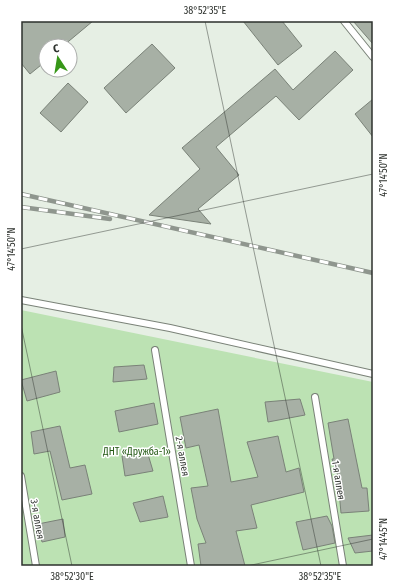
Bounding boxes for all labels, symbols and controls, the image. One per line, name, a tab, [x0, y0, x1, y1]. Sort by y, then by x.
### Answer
text: 38°52'35"E	[184, 5, 227, 17]
north arrow	[38, 38, 78, 78]
text: С	[52, 42, 60, 56]
text: 47°14'50"N	[378, 153, 390, 197]
text: 47°14'50"N	[6, 227, 18, 271]
street label: 2-я аллея	[173, 435, 191, 477]
park label: ДНТ «Дружба-1»	[102, 446, 171, 458]
street label: 1-я аллея	[329, 460, 347, 501]
street label: 3-я аллея	[28, 498, 46, 540]
text: 47°14'45"N	[378, 518, 390, 560]
text: 38°52'30"E	[50, 571, 94, 583]
text: 38°52'35"E	[299, 571, 342, 583]

